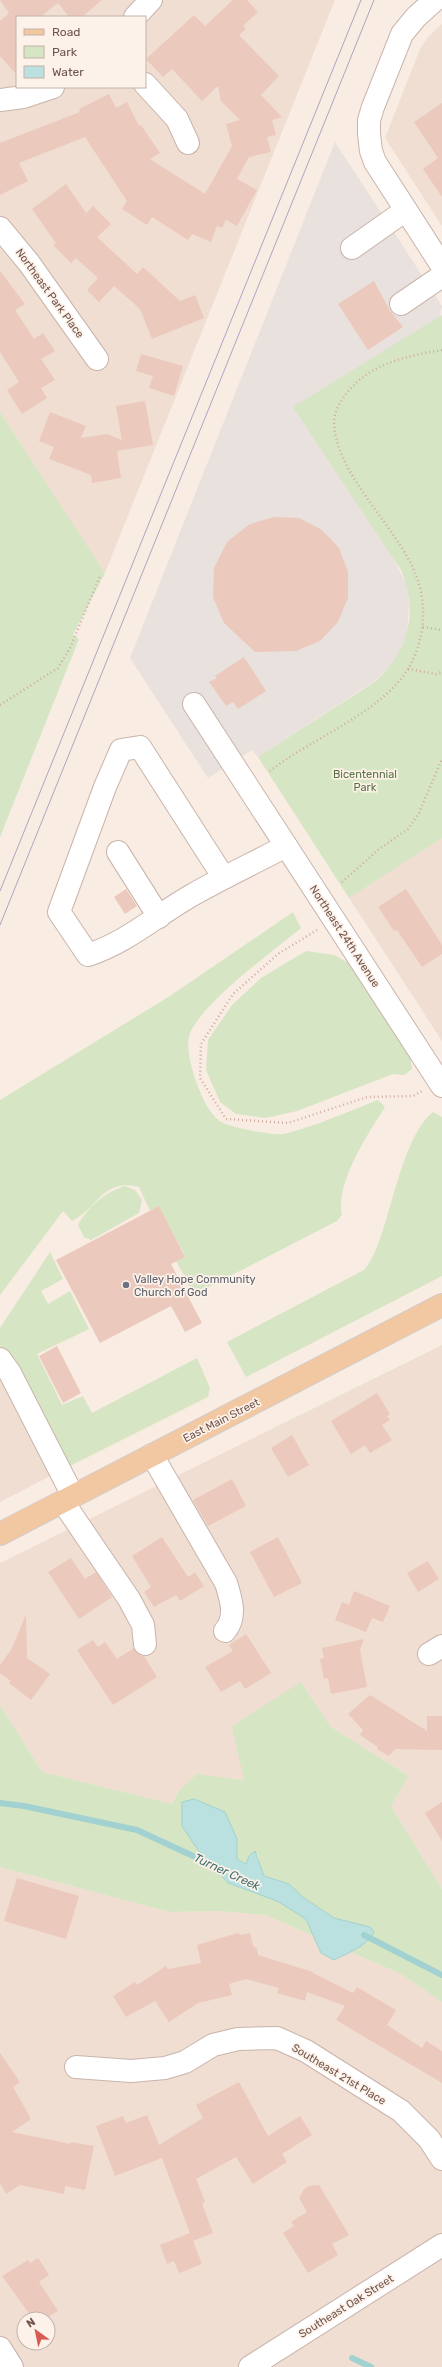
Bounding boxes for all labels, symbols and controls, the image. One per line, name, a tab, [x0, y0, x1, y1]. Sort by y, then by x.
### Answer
legend	[16, 16, 146, 88]
text: Road	[52, 25, 80, 39]
text: Park	[52, 45, 78, 59]
text: Water	[52, 65, 84, 79]
street label: Northeast Park Place	[13, 246, 86, 341]
park label: Bicentennial Park	[333, 768, 397, 794]
street label: Northeast 24th Avenue	[307, 883, 382, 990]
place label: Valley Hope Community Church of God	[134, 1273, 256, 1299]
marker: Valley Hope Community Church of God	[121, 1280, 131, 1290]
street label: East Main Street	[181, 1395, 262, 1445]
water label: Turner Creek	[192, 1851, 263, 1894]
street label: Southeast 21st Place	[289, 2041, 388, 2108]
street label: Southeast Oak Street	[297, 2272, 397, 2341]
north arrow	[16, 2311, 56, 2351]
text: N	[24, 2315, 38, 2331]

